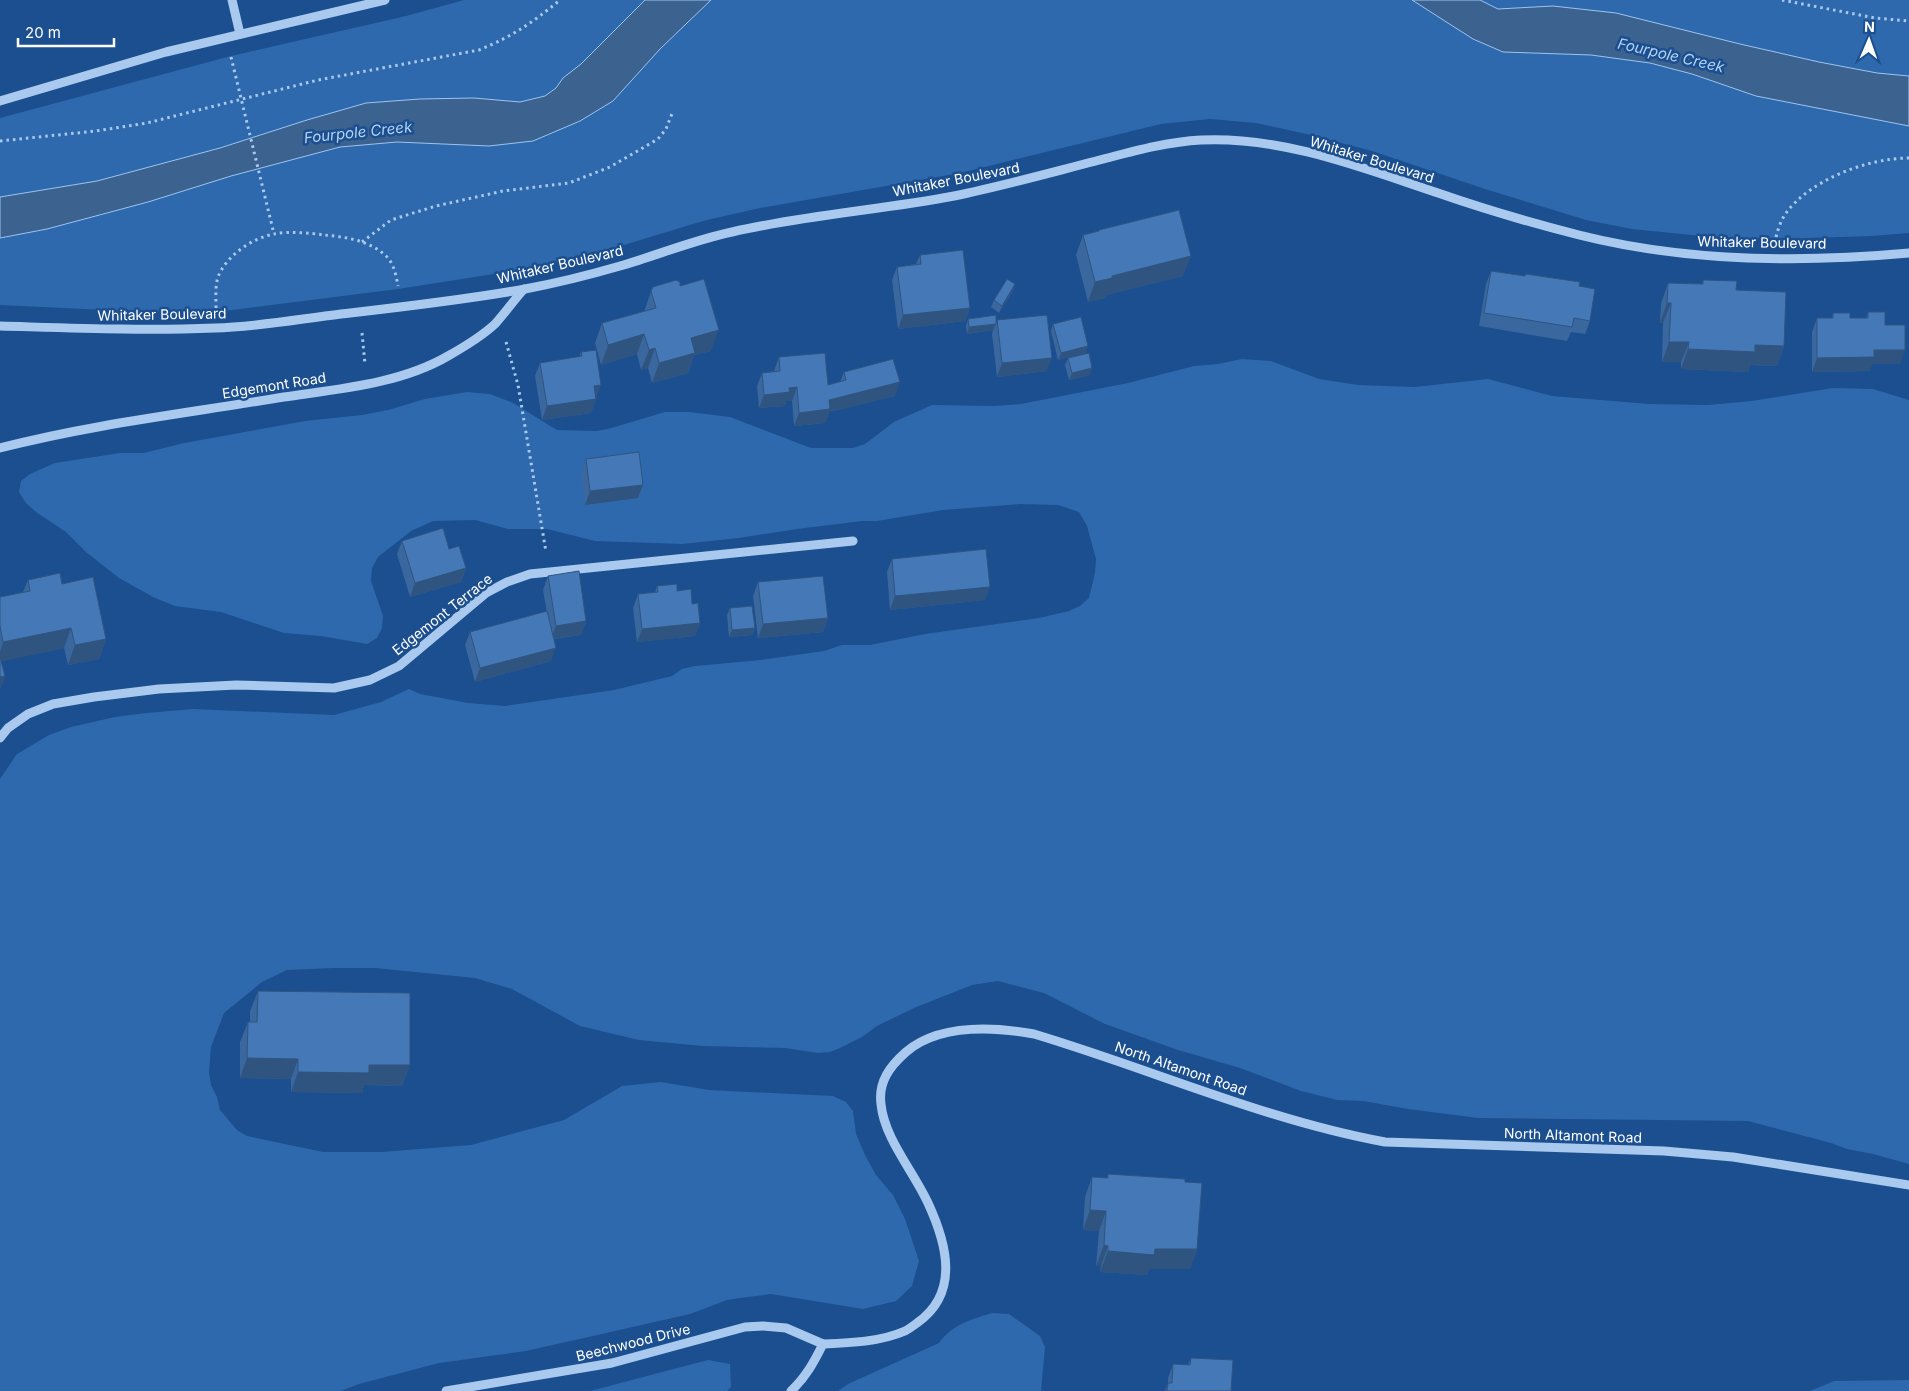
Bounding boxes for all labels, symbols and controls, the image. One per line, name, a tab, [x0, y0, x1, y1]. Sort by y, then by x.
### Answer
scale bar	[18, 15, 114, 47]
north arrow	[1844, 15, 1894, 65]
text: N	[1864, 18, 1875, 35]
text: 20 m	[25, 23, 61, 42]
water label: Fourpole Creek	[1616, 34, 1727, 77]
water label: Fourpole Creek	[303, 117, 414, 147]
street label: Whitaker Boulevard	[1308, 132, 1436, 186]
street label: Whitaker Boulevard	[891, 158, 1021, 200]
street label: Whitaker Boulevard	[1697, 232, 1827, 252]
street label: Whitaker Boulevard	[495, 241, 625, 287]
street label: Whitaker Boulevard	[97, 304, 227, 324]
street label: Edgemont Road	[221, 368, 327, 402]
street label: Edgemont Terrace	[389, 570, 495, 658]
street label: North Altamont Road	[1113, 1037, 1249, 1099]
street label: North Altamont Road	[1504, 1124, 1642, 1146]
street label: Beechwood Drive	[574, 1320, 692, 1364]

